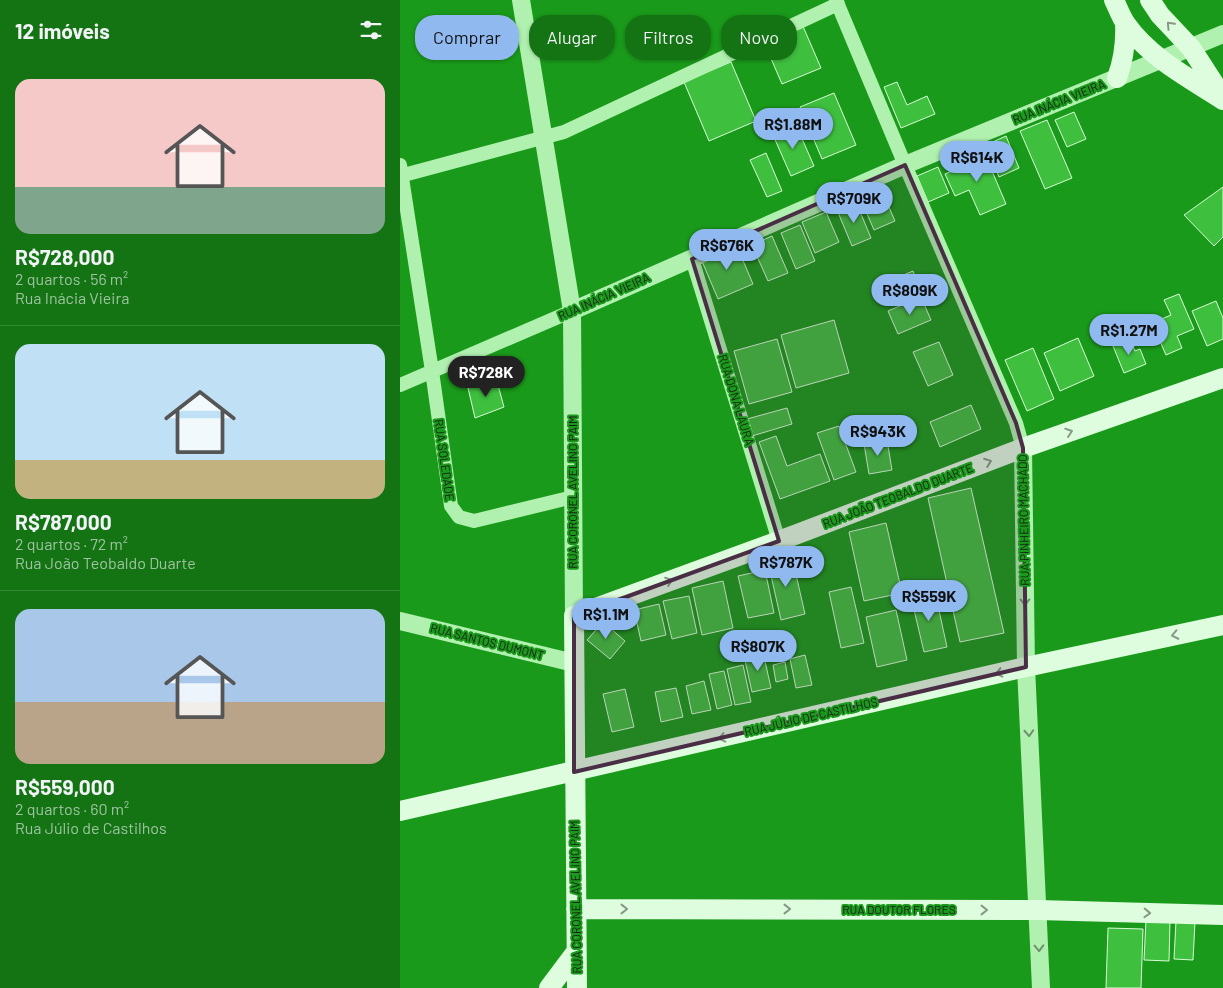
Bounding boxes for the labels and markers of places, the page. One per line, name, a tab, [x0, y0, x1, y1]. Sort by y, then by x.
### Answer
pin: R$1.88M	[747, 108, 839, 150]
pin: R$614K	[936, 140, 1018, 183]
pin: R$709K	[813, 182, 895, 224]
pin: R$676K	[686, 228, 768, 271]
pin: R$809K	[869, 274, 951, 316]
pin: R$1.27M	[1083, 314, 1175, 356]
pin: R$728K	[445, 356, 527, 398]
pin: R$943K	[837, 414, 919, 457]
pin: R$787K	[745, 546, 827, 588]
pin: R$559K	[888, 580, 970, 622]
pin: R$1.1M	[565, 598, 647, 640]
pin: R$807K	[717, 630, 799, 672]

